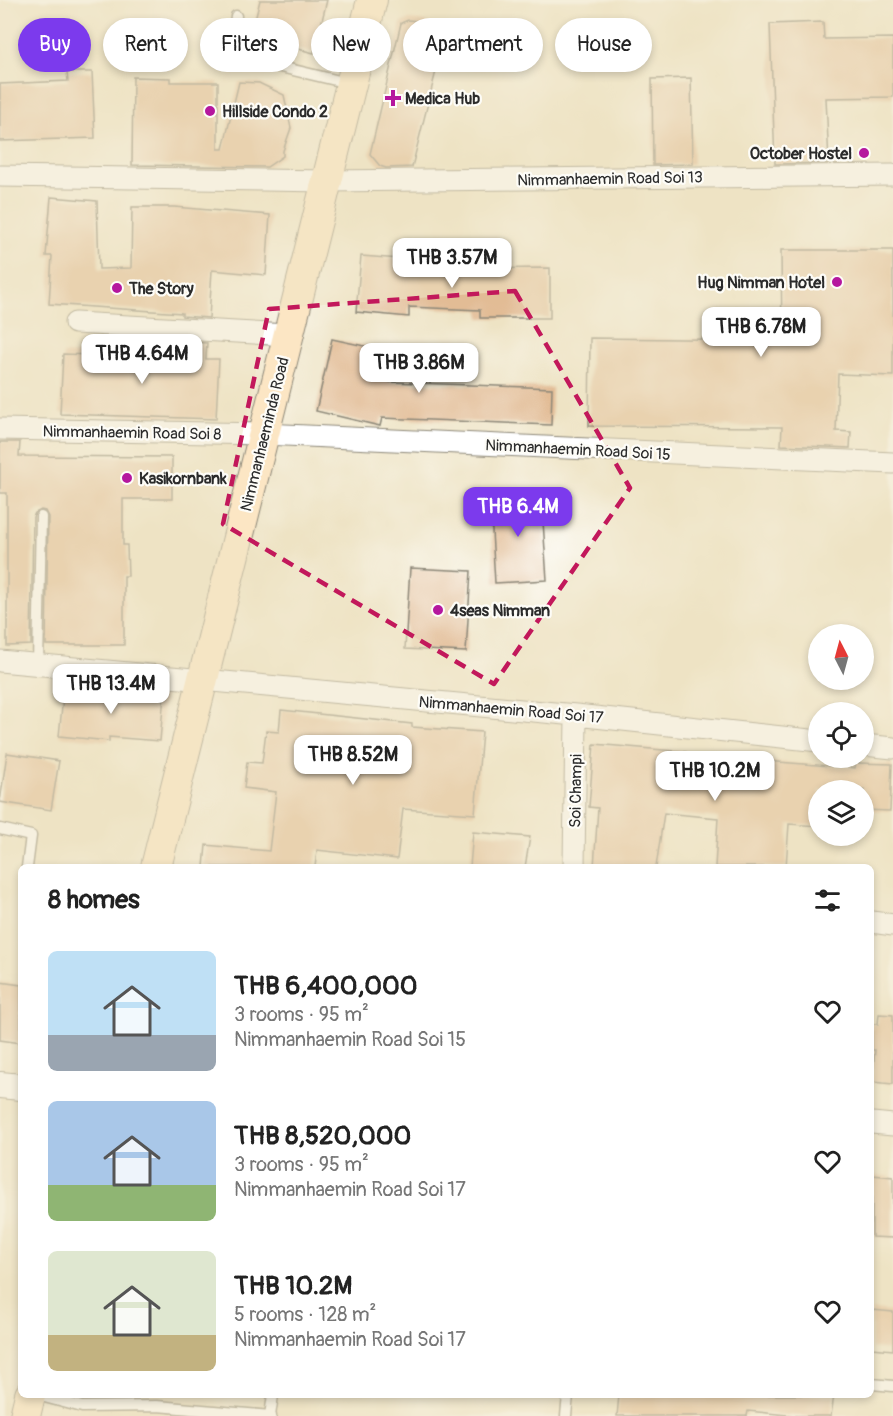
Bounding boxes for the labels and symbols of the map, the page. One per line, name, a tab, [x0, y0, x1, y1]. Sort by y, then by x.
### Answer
place label: Medica Hub	[405, 89, 480, 109]
marker: Medica Hub	[386, 91, 400, 105]
place label: Hillside Condo 2	[222, 102, 328, 122]
marker: Hillside Condo 2	[203, 104, 217, 118]
place label: October Hostel	[750, 144, 852, 164]
marker: October Hostel	[857, 146, 871, 160]
street label: Nimmanhaemin Road Soi 13	[517, 167, 703, 191]
pin: THB 3.57M	[383, 238, 521, 289]
place label: Hug Nimman Hotel	[697, 273, 825, 293]
marker: Hug Nimman Hotel	[830, 275, 844, 289]
place label: The Story	[128, 279, 194, 299]
marker: The Story	[110, 281, 124, 295]
pin: THB 6.78M	[692, 307, 830, 358]
pin: THB 4.64M	[73, 334, 211, 385]
pin: THB 3.86M	[350, 343, 488, 394]
street label: Nimmanhaeminda Road	[236, 355, 294, 513]
street label: Nimmanhaemin Road Soi 8	[42, 421, 222, 445]
street label: Nimmanhaemin Road Soi 15	[485, 435, 671, 465]
place label: Kasikornbank	[139, 469, 227, 489]
marker: Kasikornbank	[120, 471, 134, 485]
pin: THB 6.4M	[456, 487, 580, 538]
place label: 4seas Nimman	[450, 601, 550, 621]
marker: 4seas Nimman	[431, 603, 445, 617]
north arrow	[808, 624, 874, 690]
pin: THB 13.4M	[42, 664, 180, 715]
street label: Nimmanhaemin Road Soi 17	[418, 692, 605, 728]
pin: THB 8.52M	[284, 735, 422, 786]
pin: THB 10.2M	[646, 751, 784, 802]
street label: Soi Champi	[565, 754, 587, 828]

